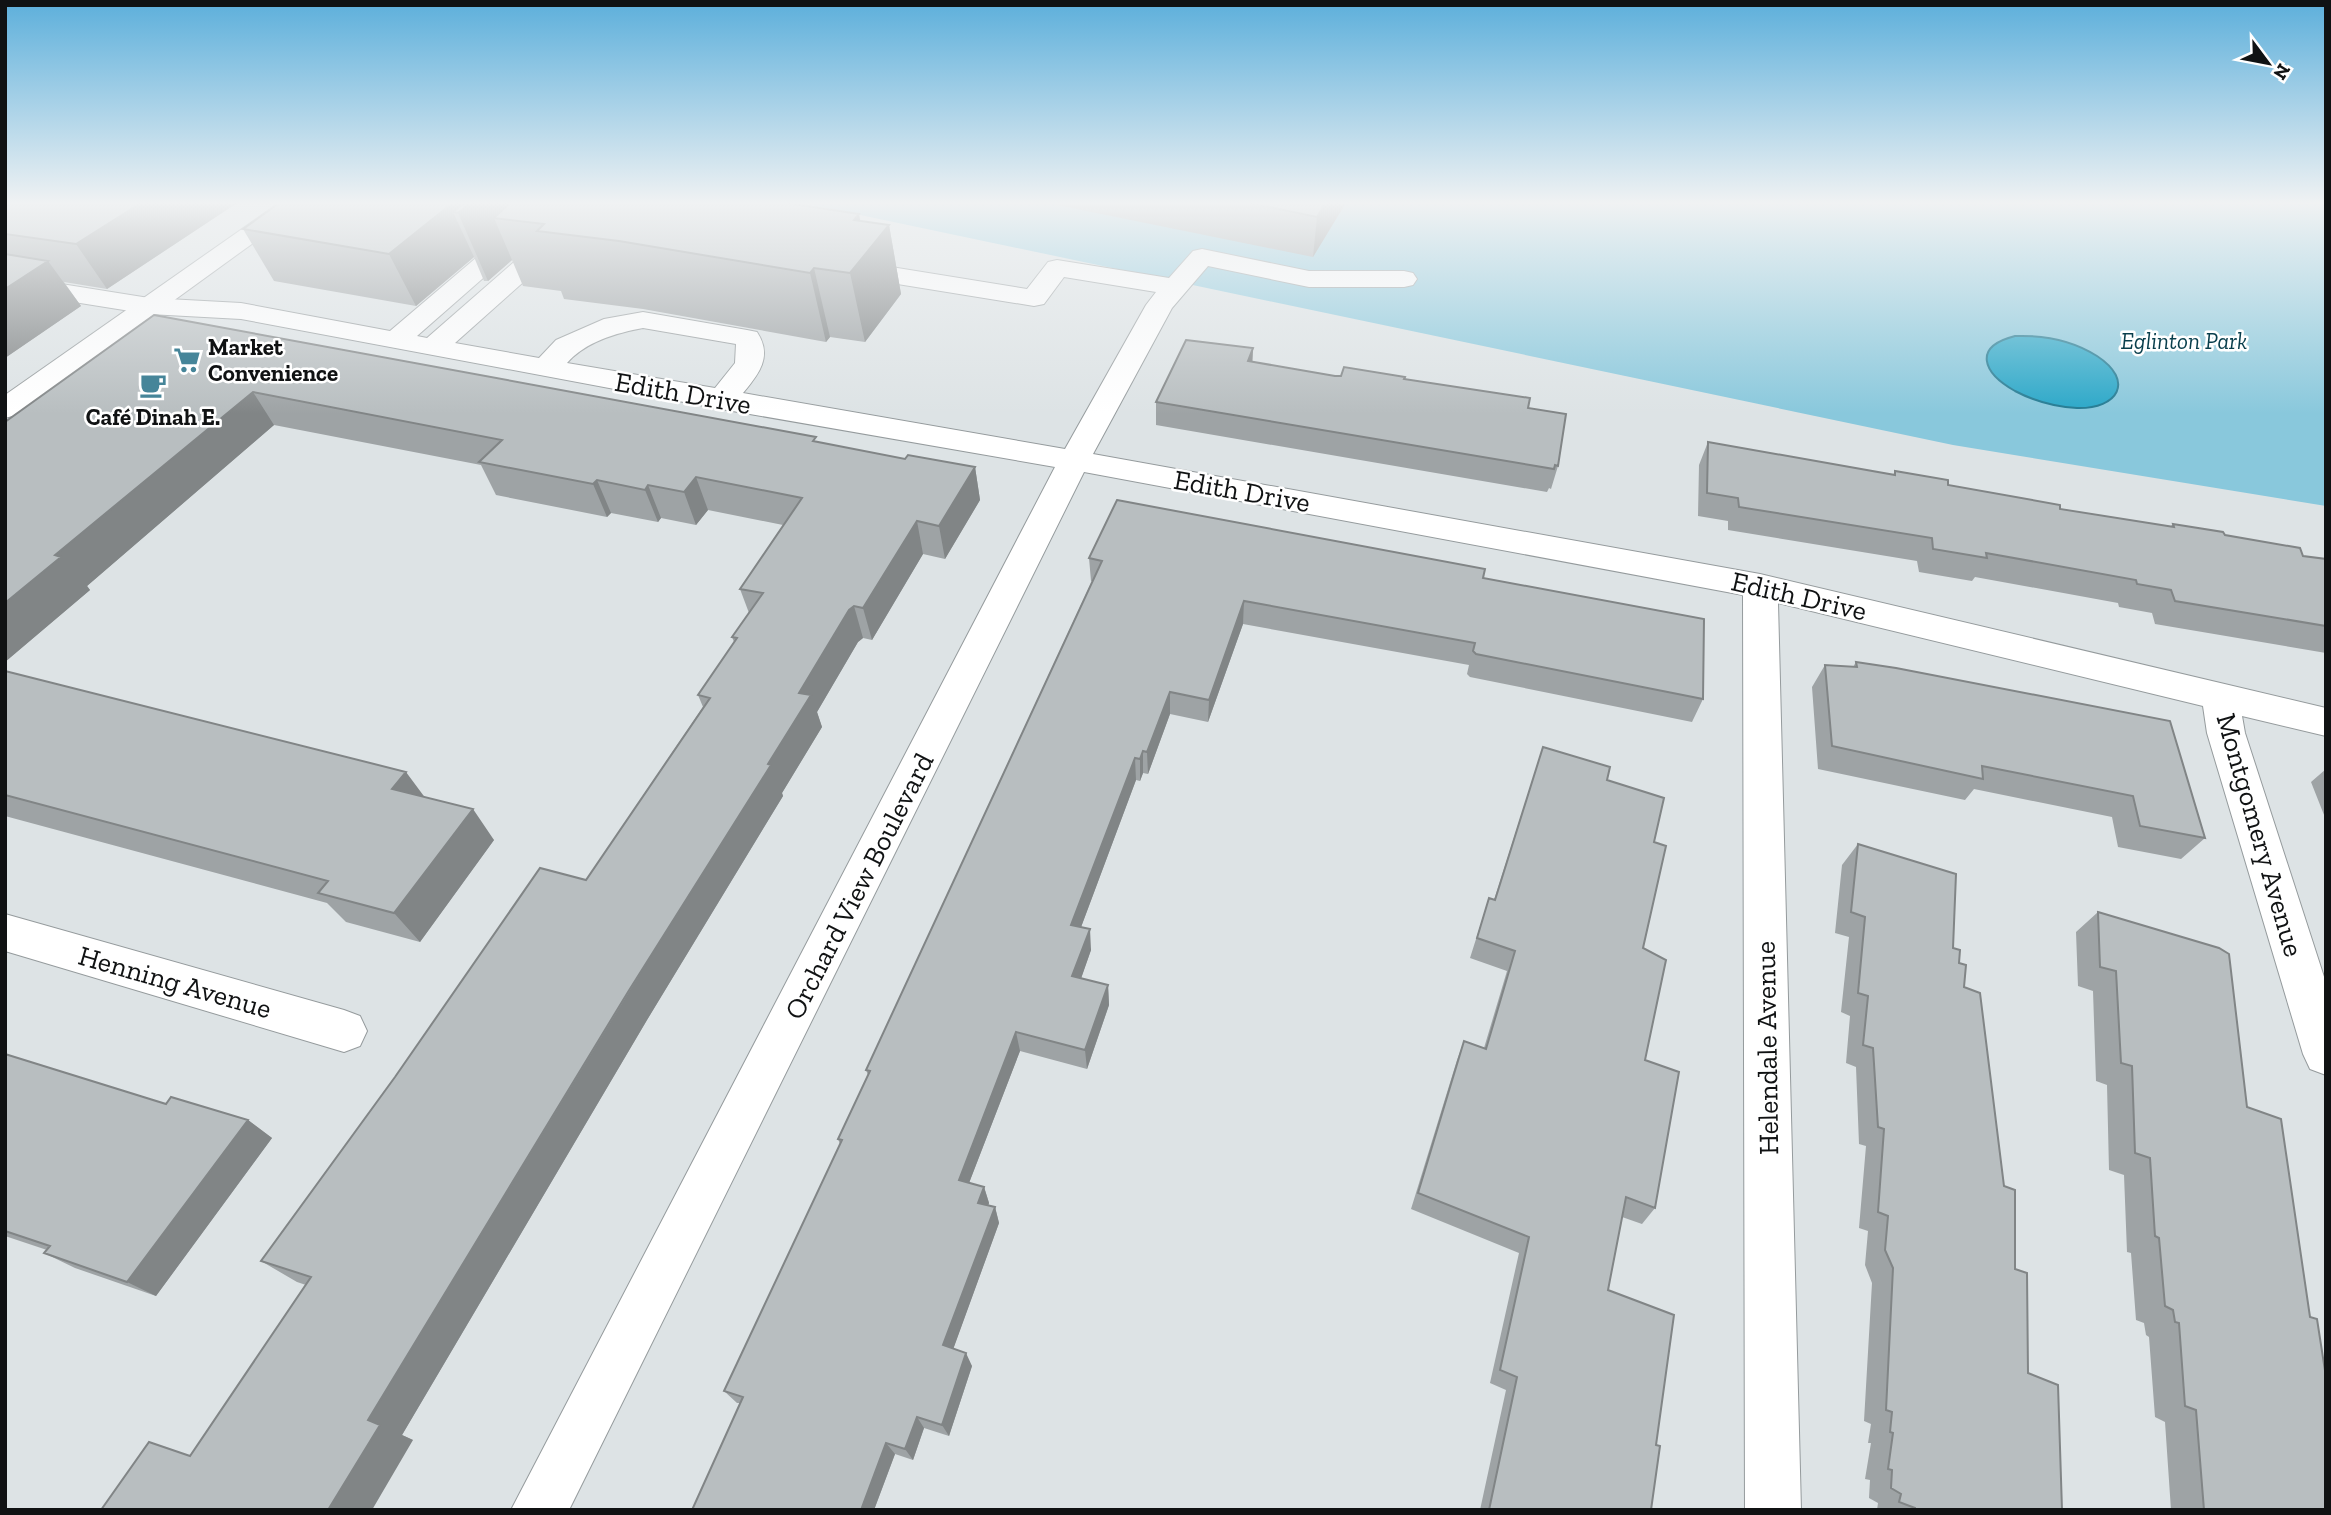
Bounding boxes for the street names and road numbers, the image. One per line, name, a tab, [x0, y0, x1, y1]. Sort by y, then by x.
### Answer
street label: Edith Drive	[612, 365, 754, 421]
street label: Edith Drive	[1171, 463, 1313, 519]
street label: Edith Drive	[1728, 564, 1870, 628]
street label: Montgomery Avenue	[2209, 710, 2311, 960]
street label: Orchard View Boulevard	[777, 747, 941, 1025]
street label: Henning Avenue	[75, 939, 275, 1025]
street label: Helendale Avenue	[1749, 941, 1785, 1155]

